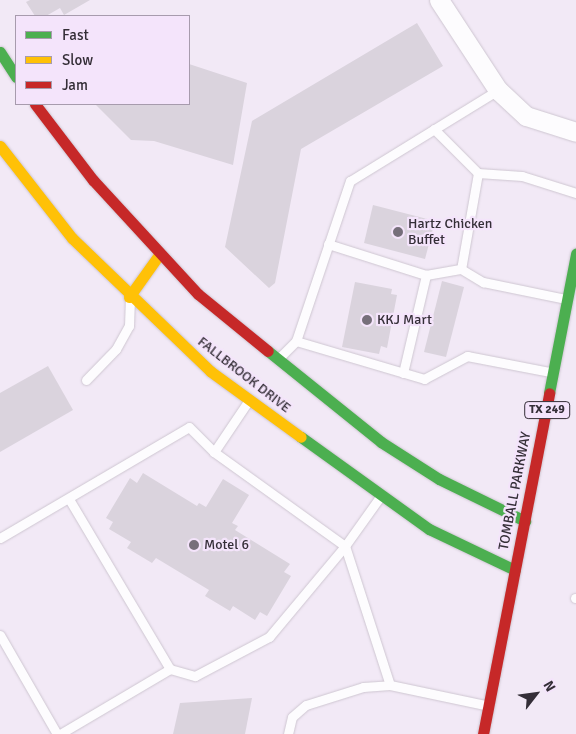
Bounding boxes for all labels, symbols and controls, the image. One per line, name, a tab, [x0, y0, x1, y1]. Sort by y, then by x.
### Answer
legend	[15, 15, 190, 105]
text: Fast	[62, 26, 89, 44]
text: Slow	[62, 51, 93, 69]
text: Jam	[62, 76, 88, 94]
place label: Hartz Chicken Buffet	[408, 216, 492, 248]
marker: Hartz Chicken Buffet	[392, 226, 404, 238]
place label: KKJ Mart	[377, 312, 432, 328]
marker: KKJ Mart	[361, 314, 373, 326]
street label: FALLBROOK DRIVE	[194, 333, 294, 417]
road number: TX 249	[523, 400, 571, 420]
street label: TOMBALL PARKWAY	[495, 430, 535, 552]
place label: Motel 6	[204, 537, 249, 553]
marker: Motel 6	[188, 539, 200, 551]
north arrow	[511, 669, 561, 719]
text: N	[540, 678, 559, 695]

